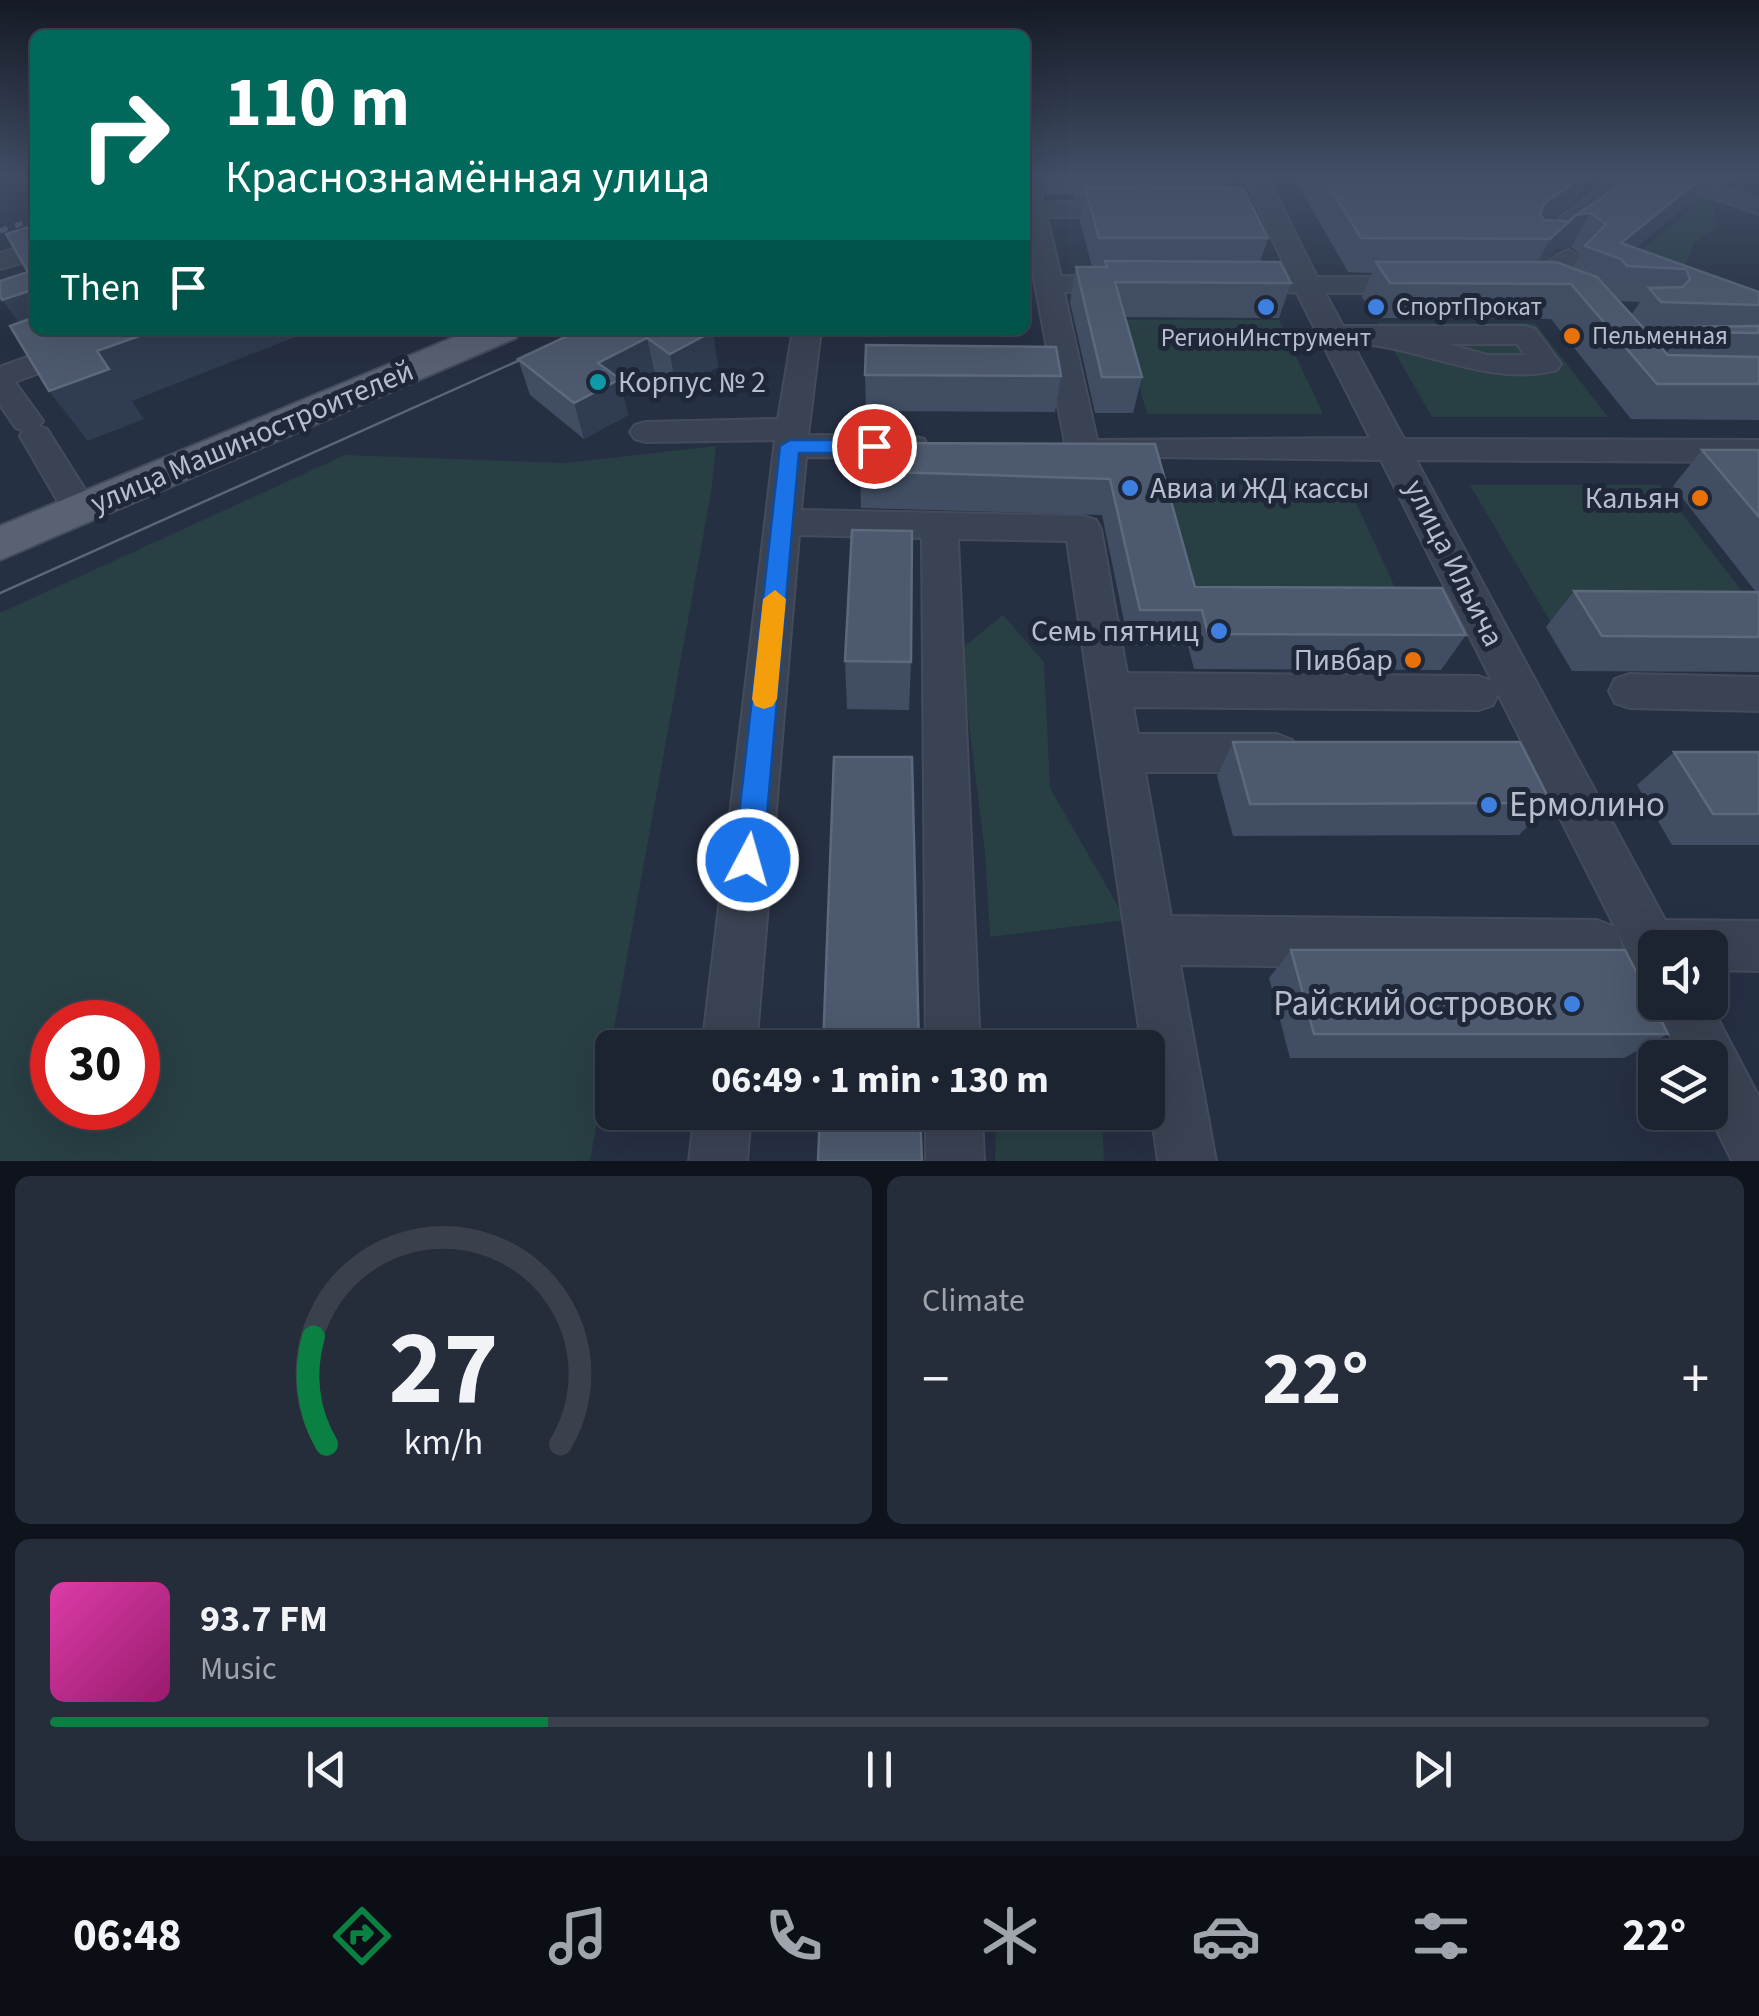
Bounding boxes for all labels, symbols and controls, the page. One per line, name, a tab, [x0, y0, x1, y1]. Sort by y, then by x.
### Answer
text: 110 m	[225, 53, 410, 153]
icon: right	[60, 70, 190, 200]
text: Краснознамённая улица	[225, 146, 710, 210]
icon: arrive	[161, 260, 216, 315]
text: Then	[60, 261, 141, 315]
place label: СпортПрокат	[1396, 289, 1542, 325]
marker: РегионИнструмент	[1255, 296, 1277, 318]
marker: СпортПрокат	[1365, 296, 1387, 318]
place label: Пельменная	[1592, 318, 1728, 354]
place label: РегионИнструмент	[1161, 320, 1371, 356]
marker: Пельменная	[1561, 325, 1583, 347]
street label: улица Машиностроителей	[84, 349, 420, 525]
place label: Корпус № 2	[618, 361, 766, 404]
marker: Корпус № 2	[587, 371, 609, 393]
pin	[832, 404, 917, 489]
icon: arrive	[847, 419, 902, 474]
place label: Авиа и ЖД кассы	[1150, 467, 1370, 510]
street label: улица Ильича	[1393, 472, 1515, 654]
marker: Авиа и ЖД кассы	[1119, 477, 1141, 499]
place label: Кальян	[1585, 477, 1680, 520]
marker: Кальян	[1689, 487, 1711, 509]
place label: Семь пятниц	[1031, 610, 1199, 653]
marker: Семь пятниц	[1208, 620, 1230, 642]
place label: Пивбар	[1294, 639, 1393, 682]
marker: Пивбар	[1402, 649, 1424, 671]
place label: Ермолино	[1509, 780, 1665, 830]
marker: Ермолино	[1478, 794, 1500, 816]
position arrow	[696, 808, 800, 912]
map controls	[1638, 930, 1728, 1130]
button: sound	[1638, 930, 1728, 1020]
place label: Райский островок	[1273, 979, 1553, 1029]
marker: Райский островок	[1561, 993, 1583, 1015]
speed limit sign: 30	[30, 1000, 160, 1130]
button: layers	[1638, 1040, 1728, 1130]
text: 06:49 · 1 min · 130 m	[711, 1053, 1049, 1107]
text: Climate	[922, 1278, 1025, 1324]
text: 27	[389, 1296, 498, 1444]
text: 22°	[1262, 1326, 1369, 1433]
text: −	[922, 1341, 949, 1419]
text: +	[1682, 1341, 1709, 1419]
text: km/h	[404, 1417, 483, 1468]
text: 93.7 FM	[200, 1592, 328, 1646]
text: Music	[200, 1646, 277, 1692]
icon: previous	[299, 1742, 354, 1797]
icon: pause	[852, 1742, 907, 1797]
icon: next	[1405, 1742, 1460, 1797]
icon: directions	[327, 1901, 397, 1971]
icon: music	[543, 1901, 613, 1971]
icon: phone	[759, 1901, 829, 1971]
icon: climate	[975, 1901, 1045, 1971]
icon: car	[1191, 1901, 1261, 1971]
icon: filters	[1406, 1901, 1476, 1971]
text: 06:48	[73, 1904, 181, 1968]
text: 22°	[1622, 1904, 1686, 1968]

